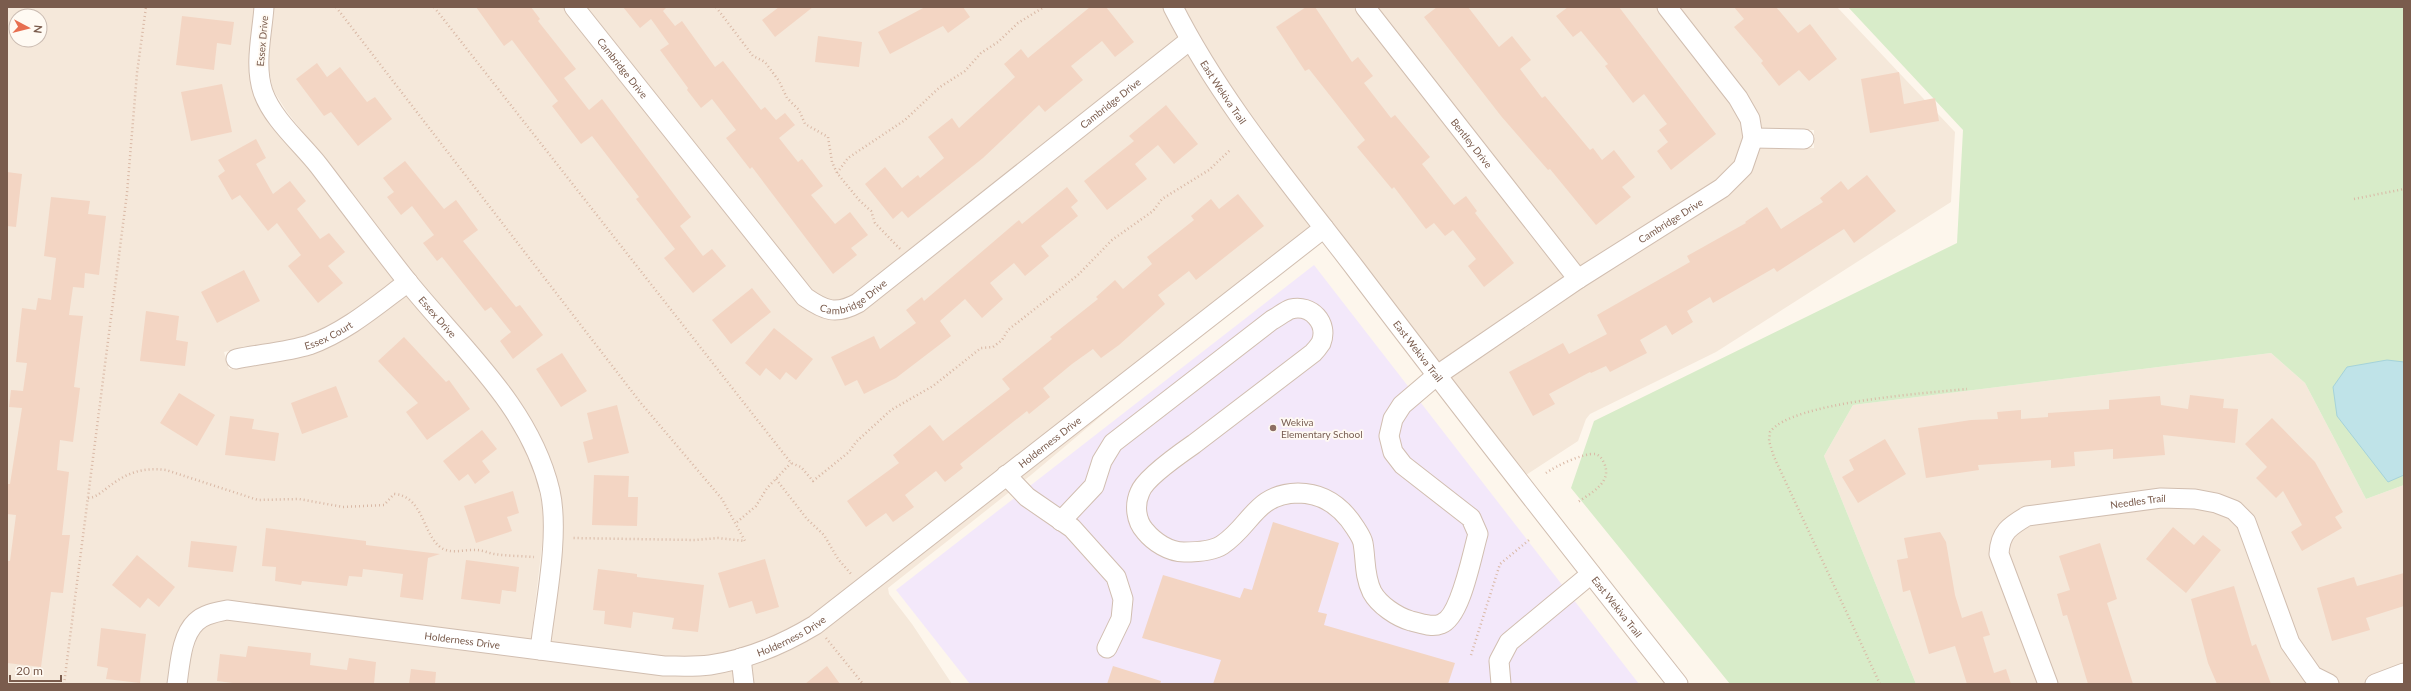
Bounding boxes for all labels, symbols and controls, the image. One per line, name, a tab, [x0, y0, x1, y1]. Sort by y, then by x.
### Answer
north arrow	[8, 8, 48, 48]
street label: Essex Drive	[254, 15, 270, 67]
text: N	[31, 24, 45, 34]
street label: Cambridge Drive	[595, 35, 650, 101]
street label: East Wekiva Trail	[1198, 58, 1249, 126]
street label: Cambridge Drive	[1077, 76, 1143, 131]
street label: Bentley Drive	[1449, 116, 1495, 170]
street label: Cambridge Drive	[1636, 196, 1705, 245]
street label: Cambridge Drive	[818, 277, 889, 316]
street label: Essex Drive	[416, 294, 459, 340]
street label: Essex Court	[303, 318, 355, 352]
street label: East Wekiva Trail	[1391, 318, 1446, 384]
street label: Holderness Drive	[1016, 414, 1083, 470]
place label: Wekiva Elementary School	[1281, 416, 1363, 440]
marker: Wekiva Elementary School	[1268, 423, 1278, 433]
street label: Needles Trail	[2109, 492, 2166, 511]
street label: East Wekiva Trail	[1589, 574, 1645, 640]
street label: Holderness Drive	[755, 613, 828, 659]
street label: Holderness Drive	[424, 629, 501, 651]
scale bar	[10, 657, 61, 683]
text: 20 m	[16, 663, 43, 678]

